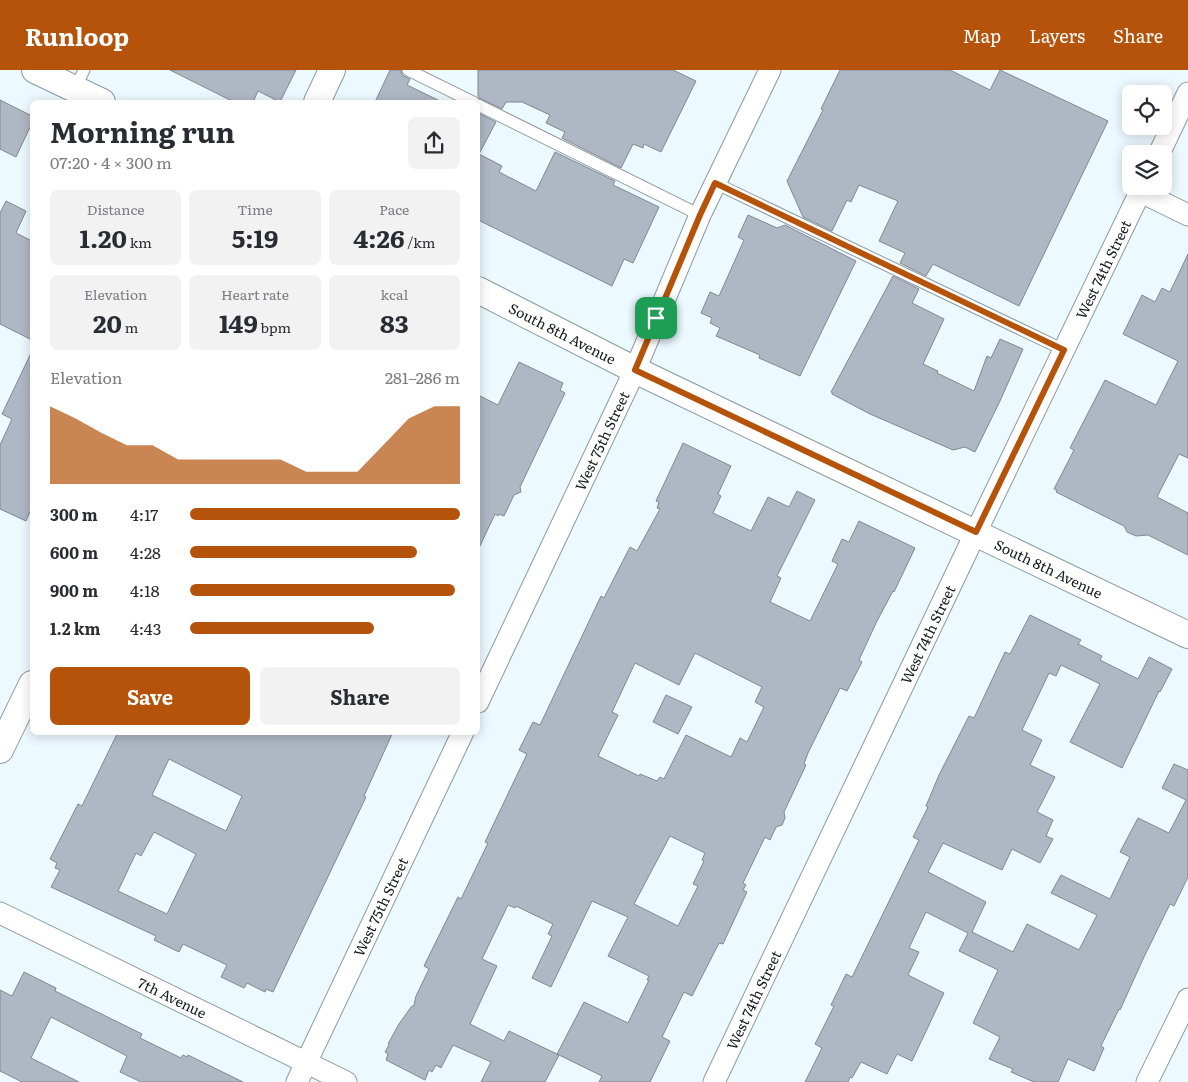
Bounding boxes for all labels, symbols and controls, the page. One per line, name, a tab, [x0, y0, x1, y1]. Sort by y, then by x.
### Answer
text: Runloop	[25, 18, 129, 53]
text: Map	[963, 22, 1001, 49]
text: Layers	[1029, 22, 1085, 49]
text: Share	[1113, 22, 1163, 49]
map controls	[1122, 85, 1172, 195]
button: locate	[1122, 85, 1172, 135]
text: Morning run	[50, 110, 235, 152]
button: share	[408, 117, 460, 169]
button: layers	[1122, 145, 1172, 195]
text: 07:20 · 4 × 300 m	[50, 150, 172, 174]
text: Distance	[87, 199, 145, 219]
text: Time	[237, 199, 273, 219]
text: Pace	[379, 199, 409, 219]
street label: West 74th Street	[1070, 216, 1135, 322]
text: 1.20	[80, 219, 127, 256]
text: 5:19	[232, 219, 278, 256]
text: 4:26	[353, 219, 405, 256]
text: km	[127, 232, 152, 252]
text: /km	[405, 232, 435, 252]
text: Elevation	[84, 284, 147, 304]
text: Heart rate	[221, 284, 289, 304]
text: kcal	[381, 284, 408, 304]
pin	[635, 297, 677, 339]
street label: South 8th Avenue	[506, 298, 620, 369]
text: 20	[93, 304, 122, 341]
text: 149	[219, 304, 258, 341]
text: 83	[380, 304, 409, 341]
icon: arrive	[642, 304, 670, 332]
text: m	[122, 317, 138, 337]
text: bpm	[258, 317, 291, 337]
text: Elevation	[50, 365, 122, 389]
text: 281–286 m	[385, 365, 460, 389]
street label: West 75th Street	[570, 388, 634, 494]
text: 300 m	[50, 502, 98, 526]
text: 4:17	[130, 502, 158, 526]
street label: South 8th Avenue	[991, 534, 1106, 603]
text: 600 m	[50, 540, 98, 564]
text: 4:28	[130, 540, 161, 564]
text: 900 m	[50, 578, 98, 602]
text: 4:18	[130, 578, 159, 602]
street label: West 74th Street	[895, 581, 960, 687]
text: 1.2 km	[50, 616, 100, 640]
text: 4:43	[130, 616, 161, 640]
button: Save	[50, 667, 250, 725]
button: Share	[260, 667, 460, 725]
street label: West 75th Street	[348, 854, 412, 960]
street label: West 74th Street	[721, 947, 785, 1053]
street label: 7th Avenue	[135, 972, 210, 1023]

